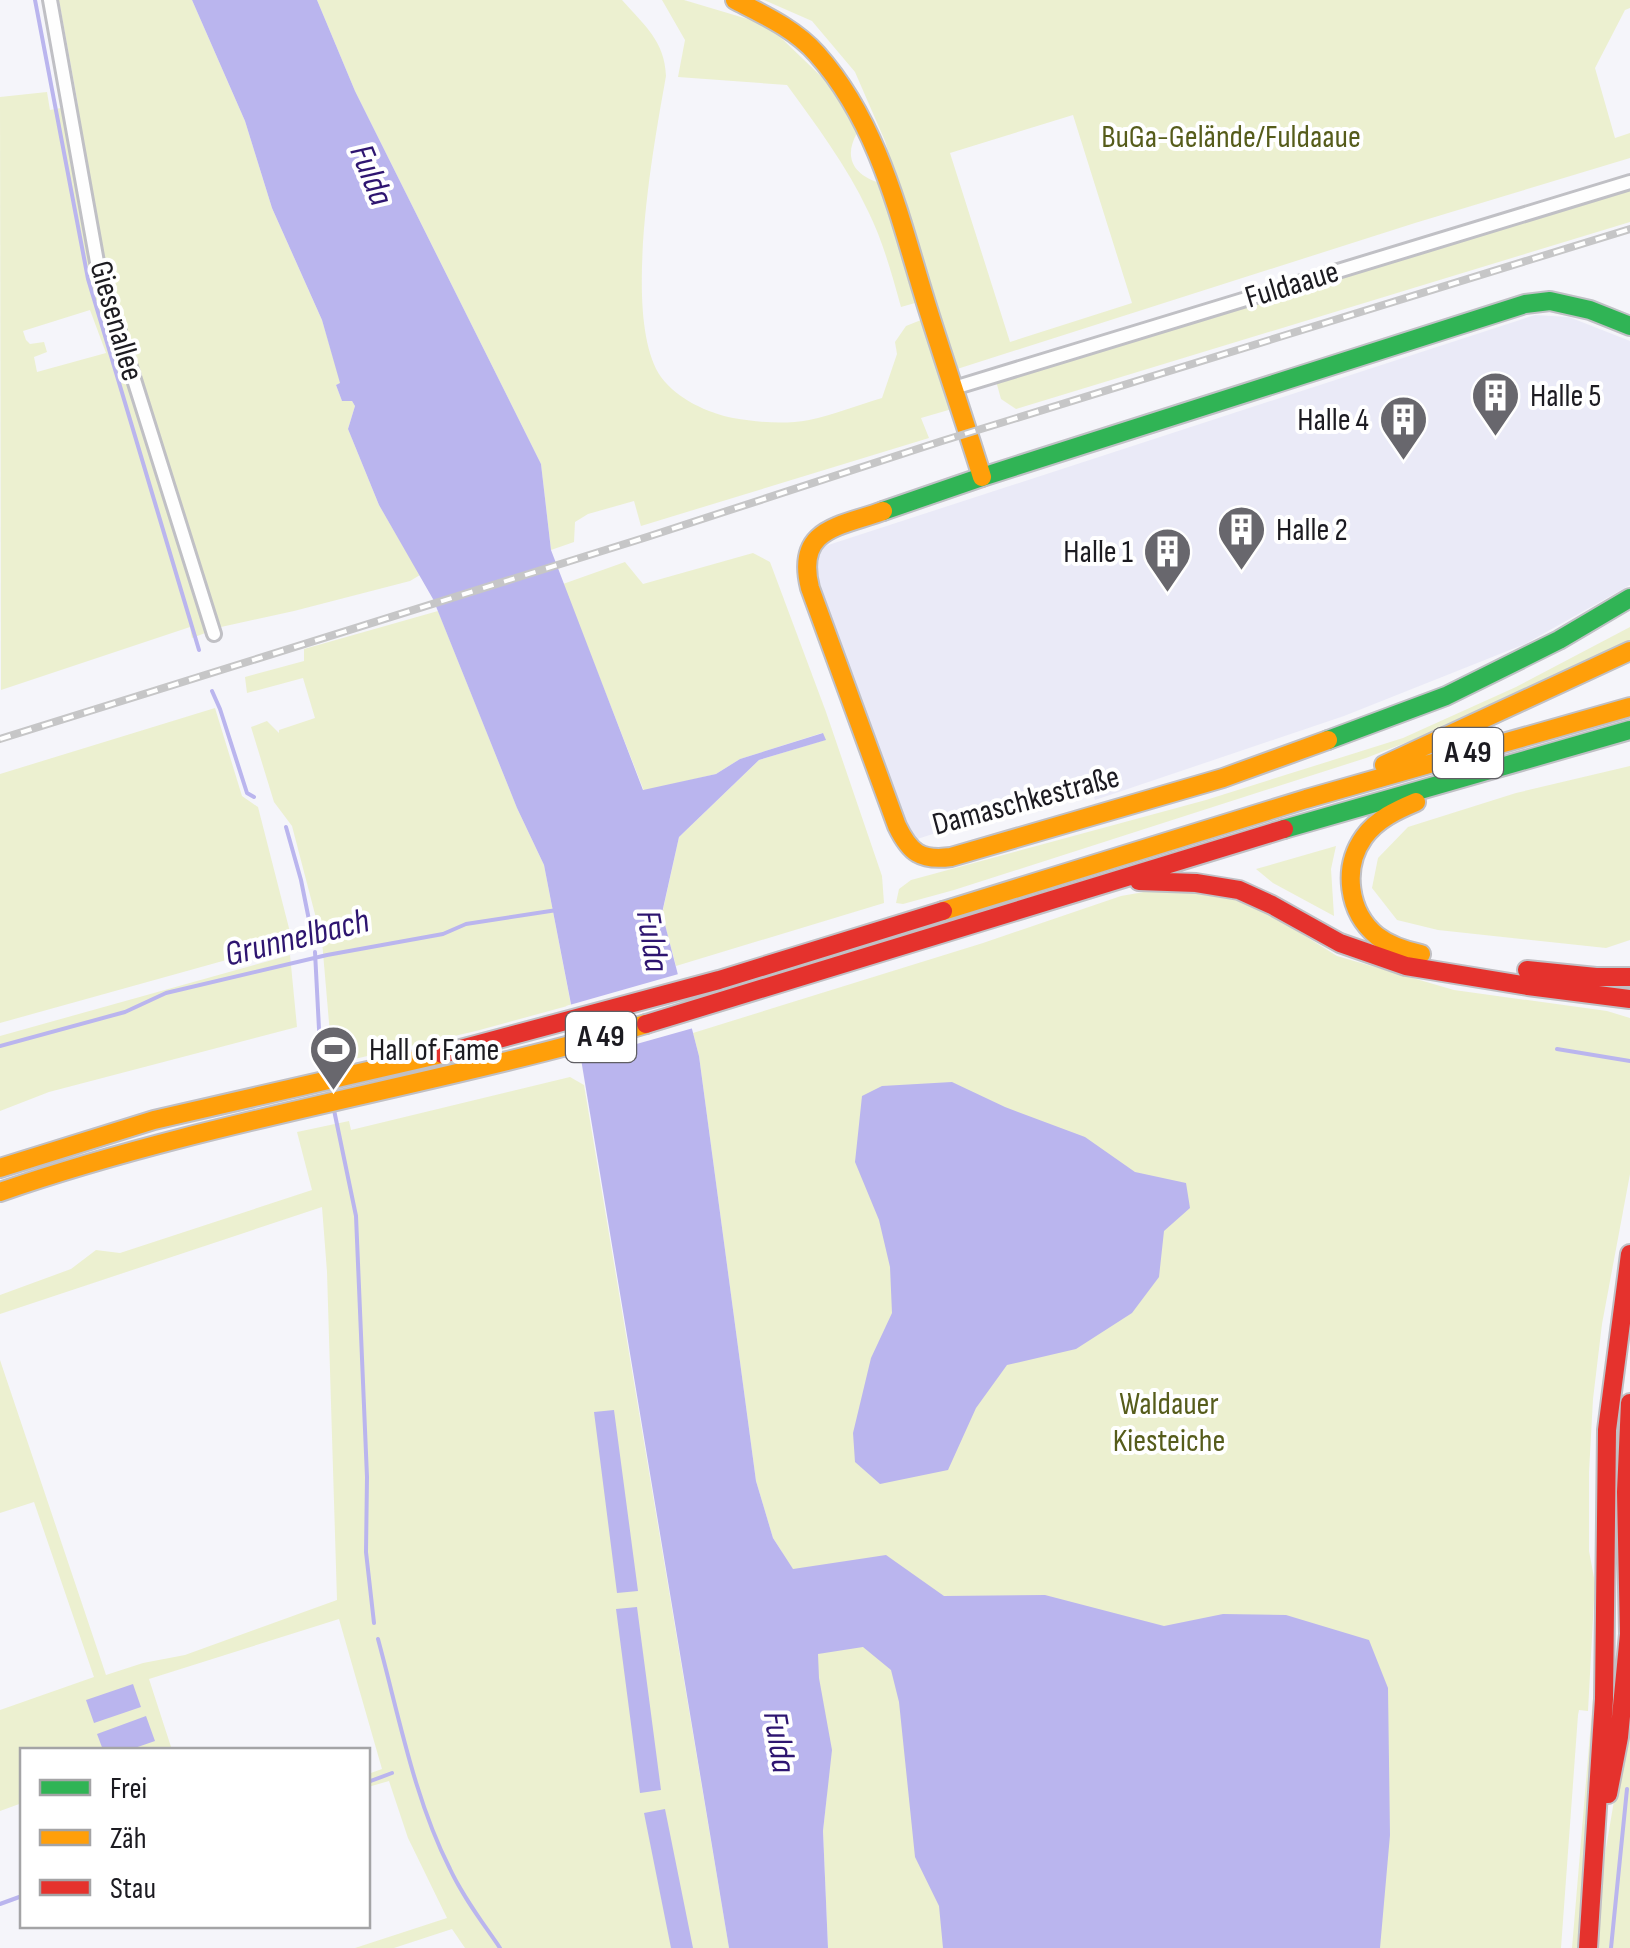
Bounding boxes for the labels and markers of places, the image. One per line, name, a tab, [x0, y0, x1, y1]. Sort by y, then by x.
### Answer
building icon: Halle 5	[1469, 370, 1521, 438]
place label: Halle 5	[1530, 377, 1601, 416]
building icon: Halle 4	[1378, 394, 1430, 462]
place label: Halle 4	[1297, 401, 1369, 440]
building icon: Halle 2	[1215, 504, 1267, 572]
place label: Halle 2	[1276, 511, 1348, 550]
building icon: Halle 1	[1142, 526, 1194, 594]
place label: Halle 1	[1063, 533, 1133, 572]
sports icon: Hall of Fame	[308, 1024, 360, 1092]
place label: Hall of Fame	[369, 1031, 499, 1070]

